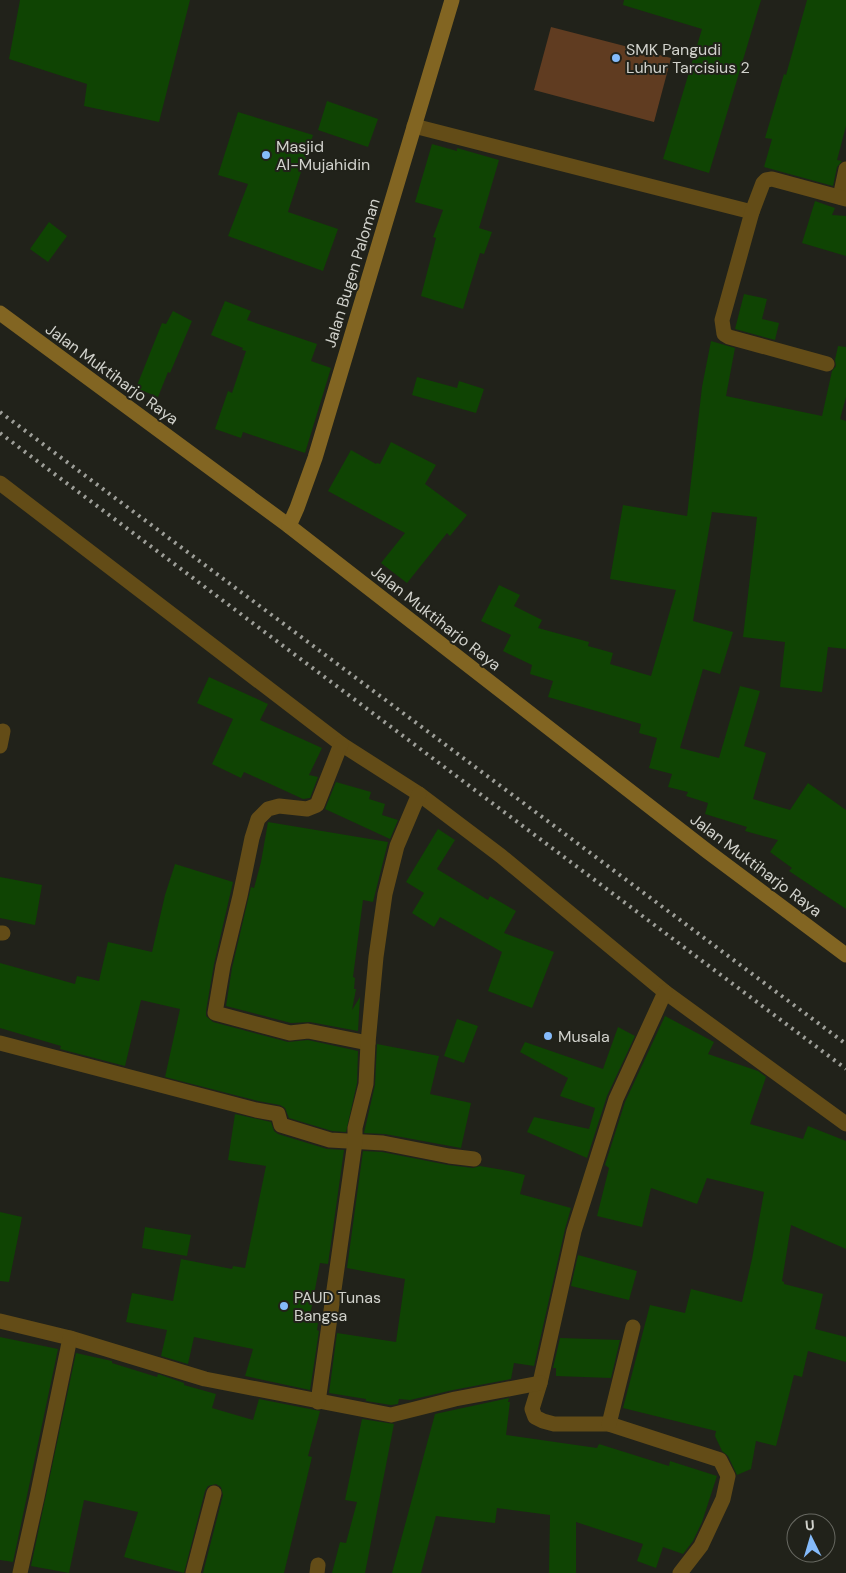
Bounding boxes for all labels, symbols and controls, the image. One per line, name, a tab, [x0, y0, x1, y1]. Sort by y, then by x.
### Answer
place label: SMK Pangudi Luhur Tarcisius 2	[626, 39, 750, 78]
marker: SMK Pangudi Luhur Tarcisius 2	[610, 52, 622, 64]
place label: Masjid Al-Mujahidin	[276, 136, 370, 175]
marker: Masjid Al-Mujahidin	[260, 149, 272, 161]
street label: Jalan Bugen Paloman	[319, 196, 385, 350]
street label: Jalan Muktiharjo Raya	[41, 319, 183, 429]
street label: Jalan Muktiharjo Raya	[367, 561, 505, 675]
street label: Jalan Muktiharjo Raya	[686, 809, 826, 921]
place label: Musala	[558, 1026, 610, 1047]
marker: Musala	[542, 1030, 554, 1042]
place label: PAUD Tunas Bangsa	[294, 1287, 381, 1326]
marker: PAUD Tunas Bangsa	[278, 1300, 290, 1312]
north arrow	[786, 1513, 836, 1563]
text: U	[804, 1516, 815, 1534]

